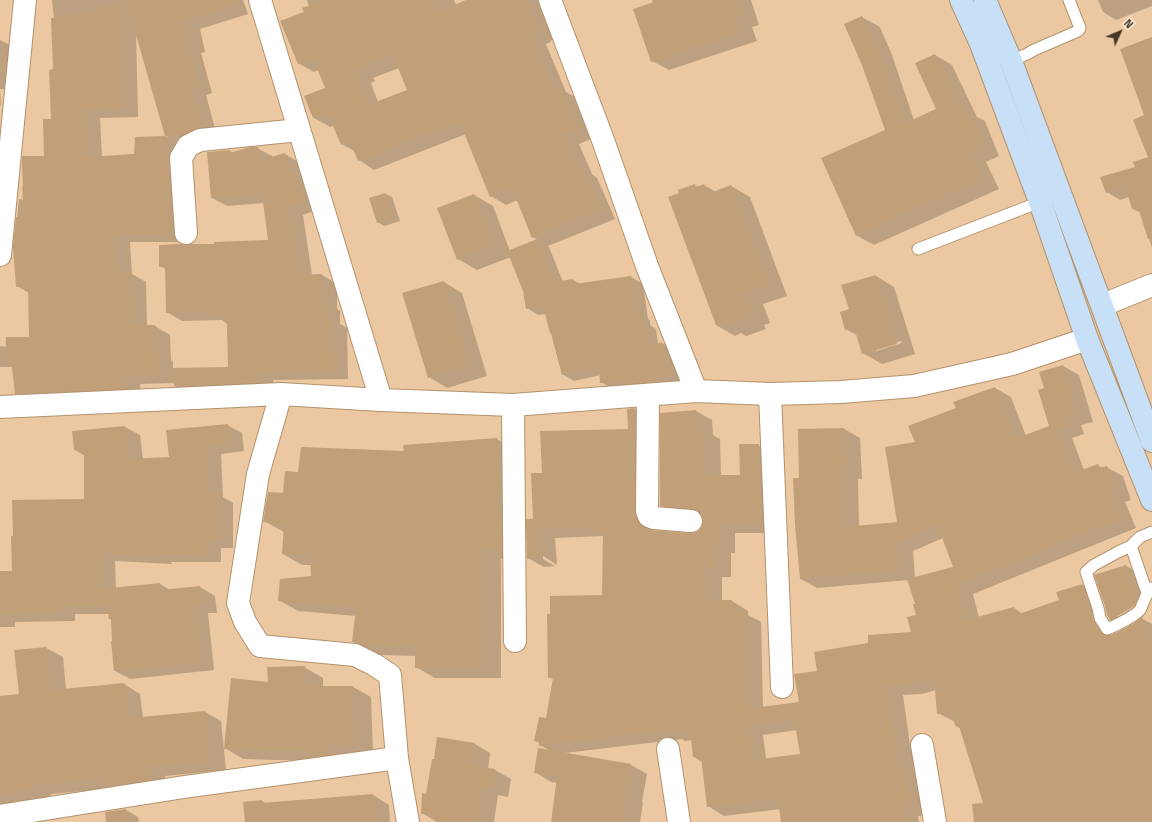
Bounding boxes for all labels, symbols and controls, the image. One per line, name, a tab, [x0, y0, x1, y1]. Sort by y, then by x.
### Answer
north arrow	[1100, 12, 1140, 52]
text: N	[1120, 15, 1137, 32]

